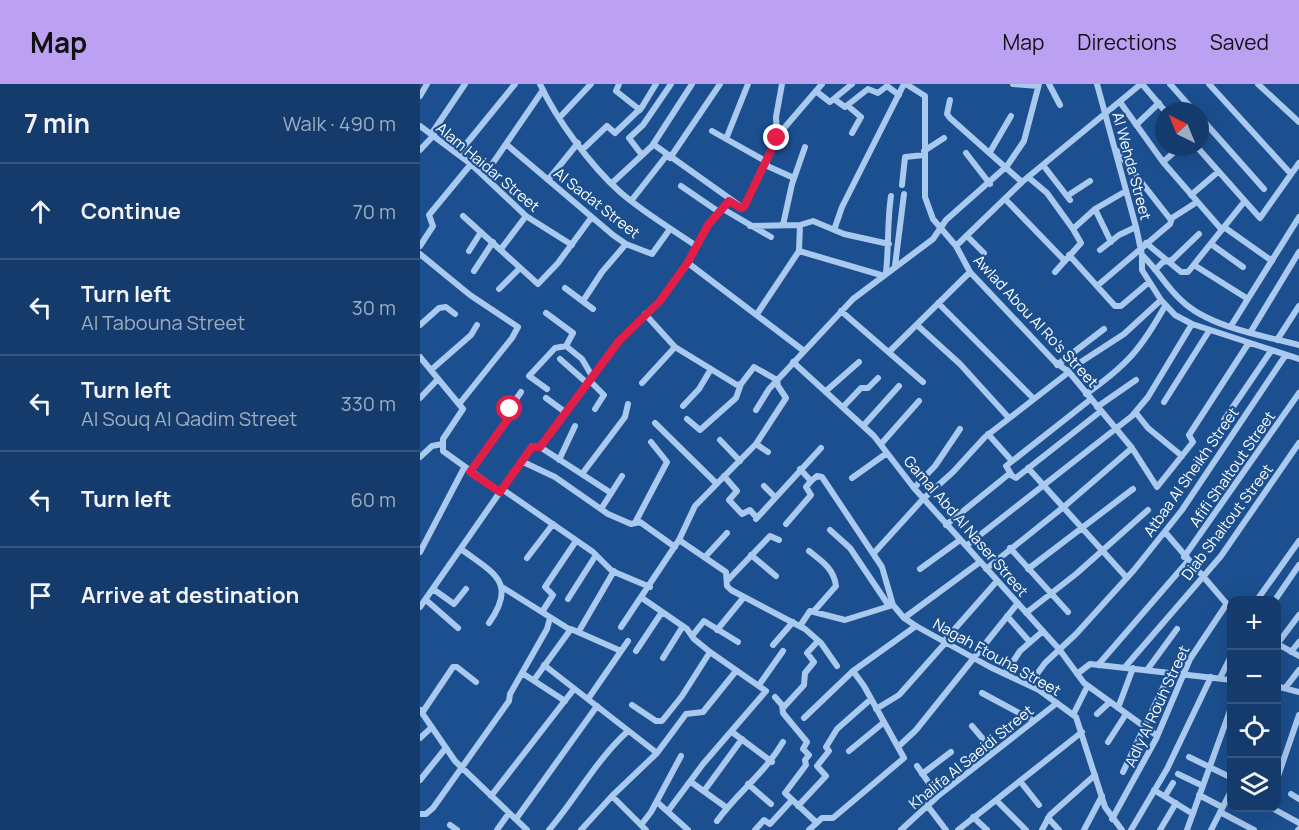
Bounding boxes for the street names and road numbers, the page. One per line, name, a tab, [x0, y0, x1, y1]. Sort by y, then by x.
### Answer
street label: Al Wehda Street	[1107, 110, 1157, 222]
street label: Alam Haidar Street	[432, 118, 544, 216]
street label: Al Sadat Street	[550, 163, 644, 243]
street label: Awlad Abou Al Ro's Street	[969, 250, 1103, 392]
street label: Atbaa Al Sheikh Street	[1138, 403, 1244, 541]
street label: Afifi Shaltout Street	[1184, 407, 1280, 531]
street label: Gamal Abd Al Naser Street	[899, 451, 1033, 601]
street label: Diab Shaltout Street	[1176, 460, 1278, 584]
street label: Nagah Ftouha Street	[929, 613, 1065, 701]
street label: Adly Al Rouh Street	[1120, 642, 1194, 770]
street label: Khalifa Al Saeidi Street	[904, 700, 1038, 814]

